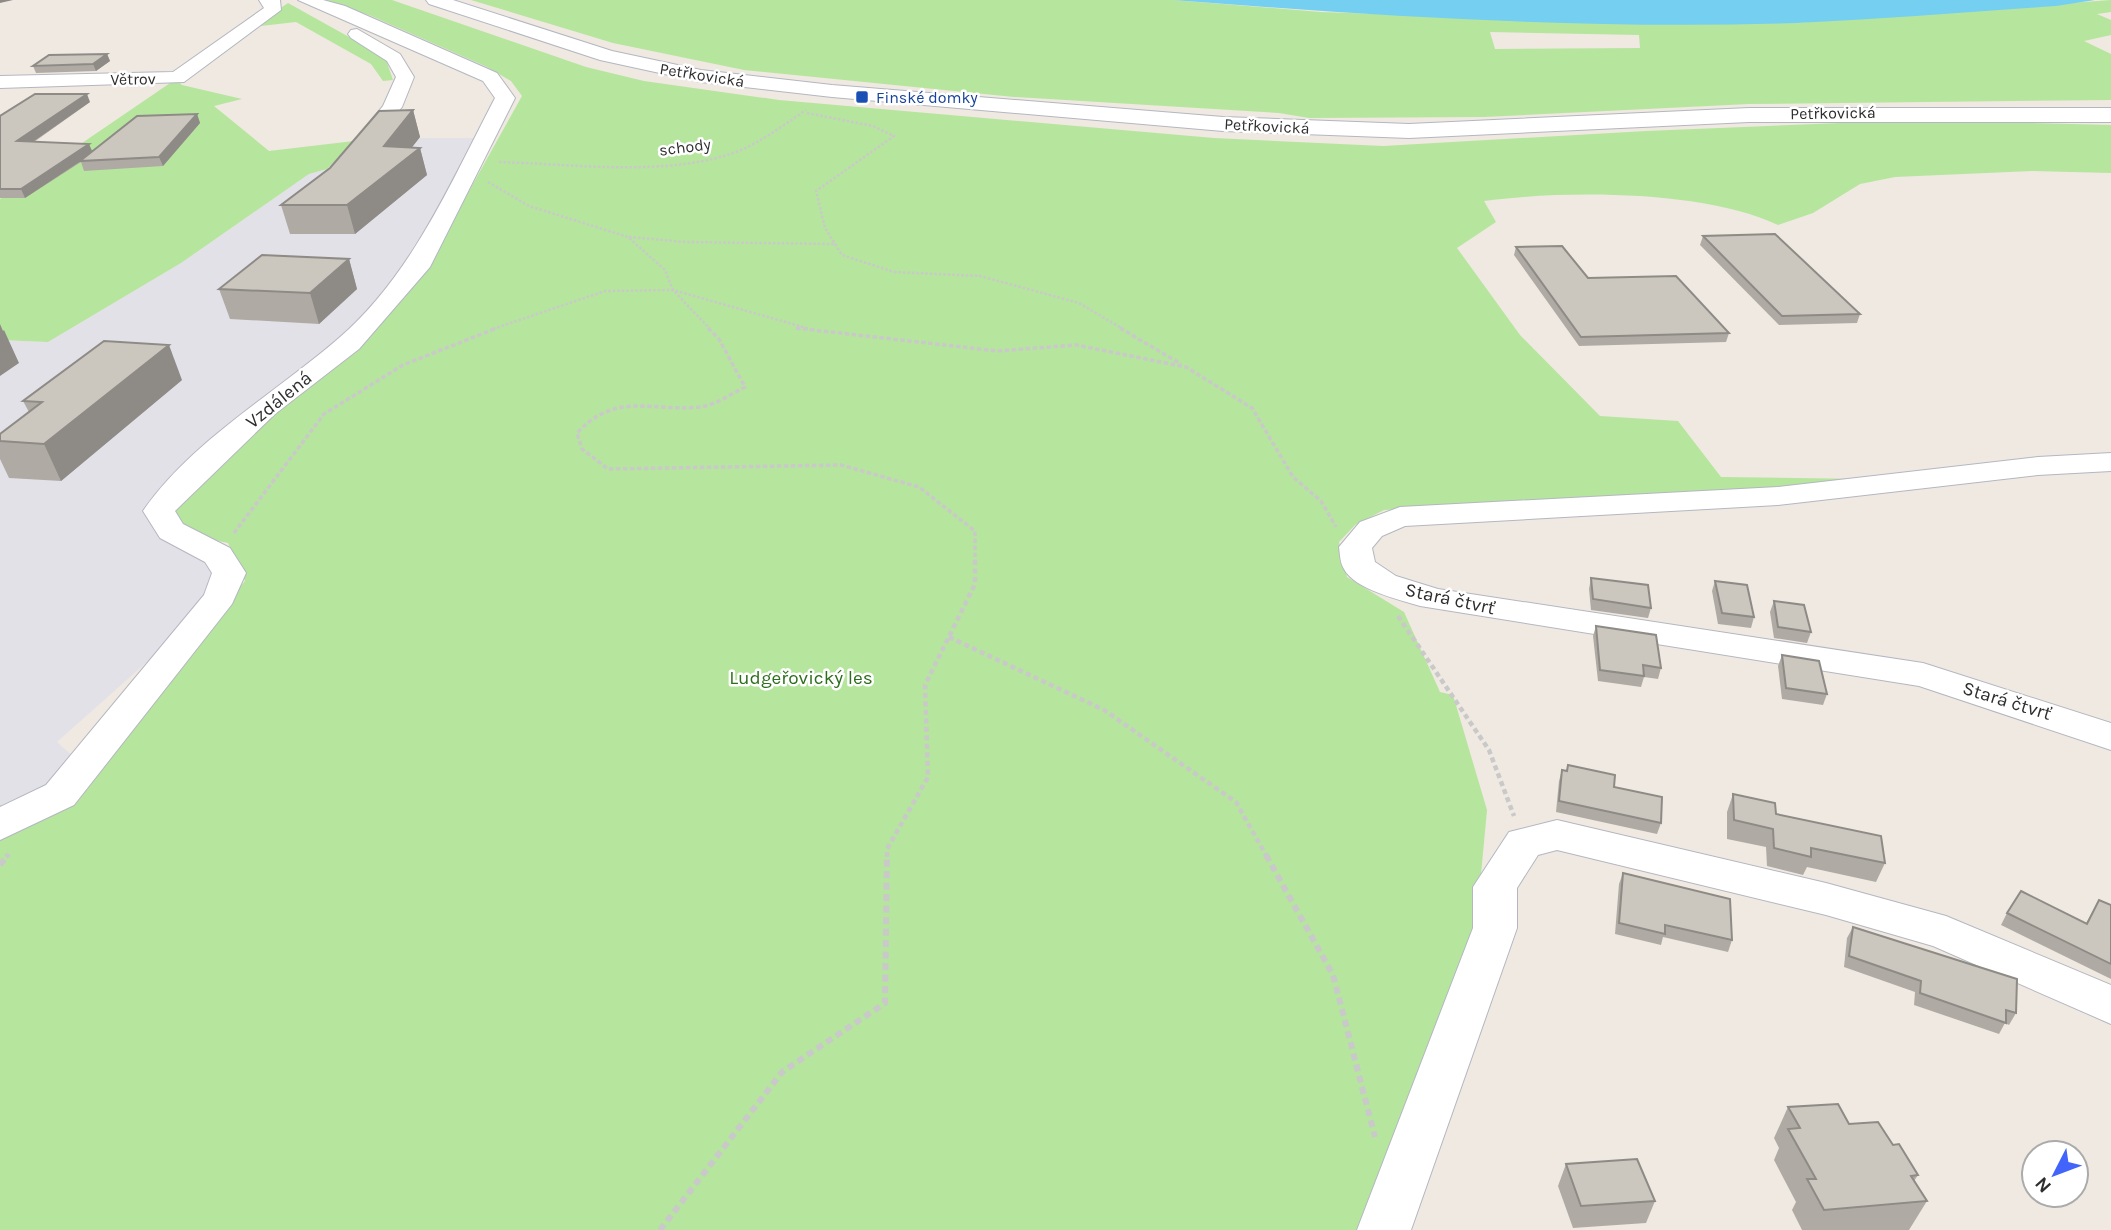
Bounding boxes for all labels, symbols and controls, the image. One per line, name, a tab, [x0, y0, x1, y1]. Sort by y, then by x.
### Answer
street label: Petřkovická	[658, 59, 746, 91]
street label: Větrov	[110, 69, 156, 89]
place label: Finské domky	[876, 88, 978, 107]
marker: Finské domky	[854, 89, 870, 105]
street label: Petřkovická	[1790, 103, 1876, 123]
street label: Petřkovická	[1224, 114, 1310, 138]
street label: schody	[658, 134, 713, 160]
street label: Vzdálená	[242, 367, 316, 433]
street label: Stará čtvrť	[1403, 579, 1497, 619]
park label: Ludgeřovický les	[729, 667, 873, 689]
street label: Stará čtvrť	[1960, 677, 2054, 725]
north arrow	[2020, 1139, 2090, 1209]
text: N	[2030, 1172, 2056, 1197]

